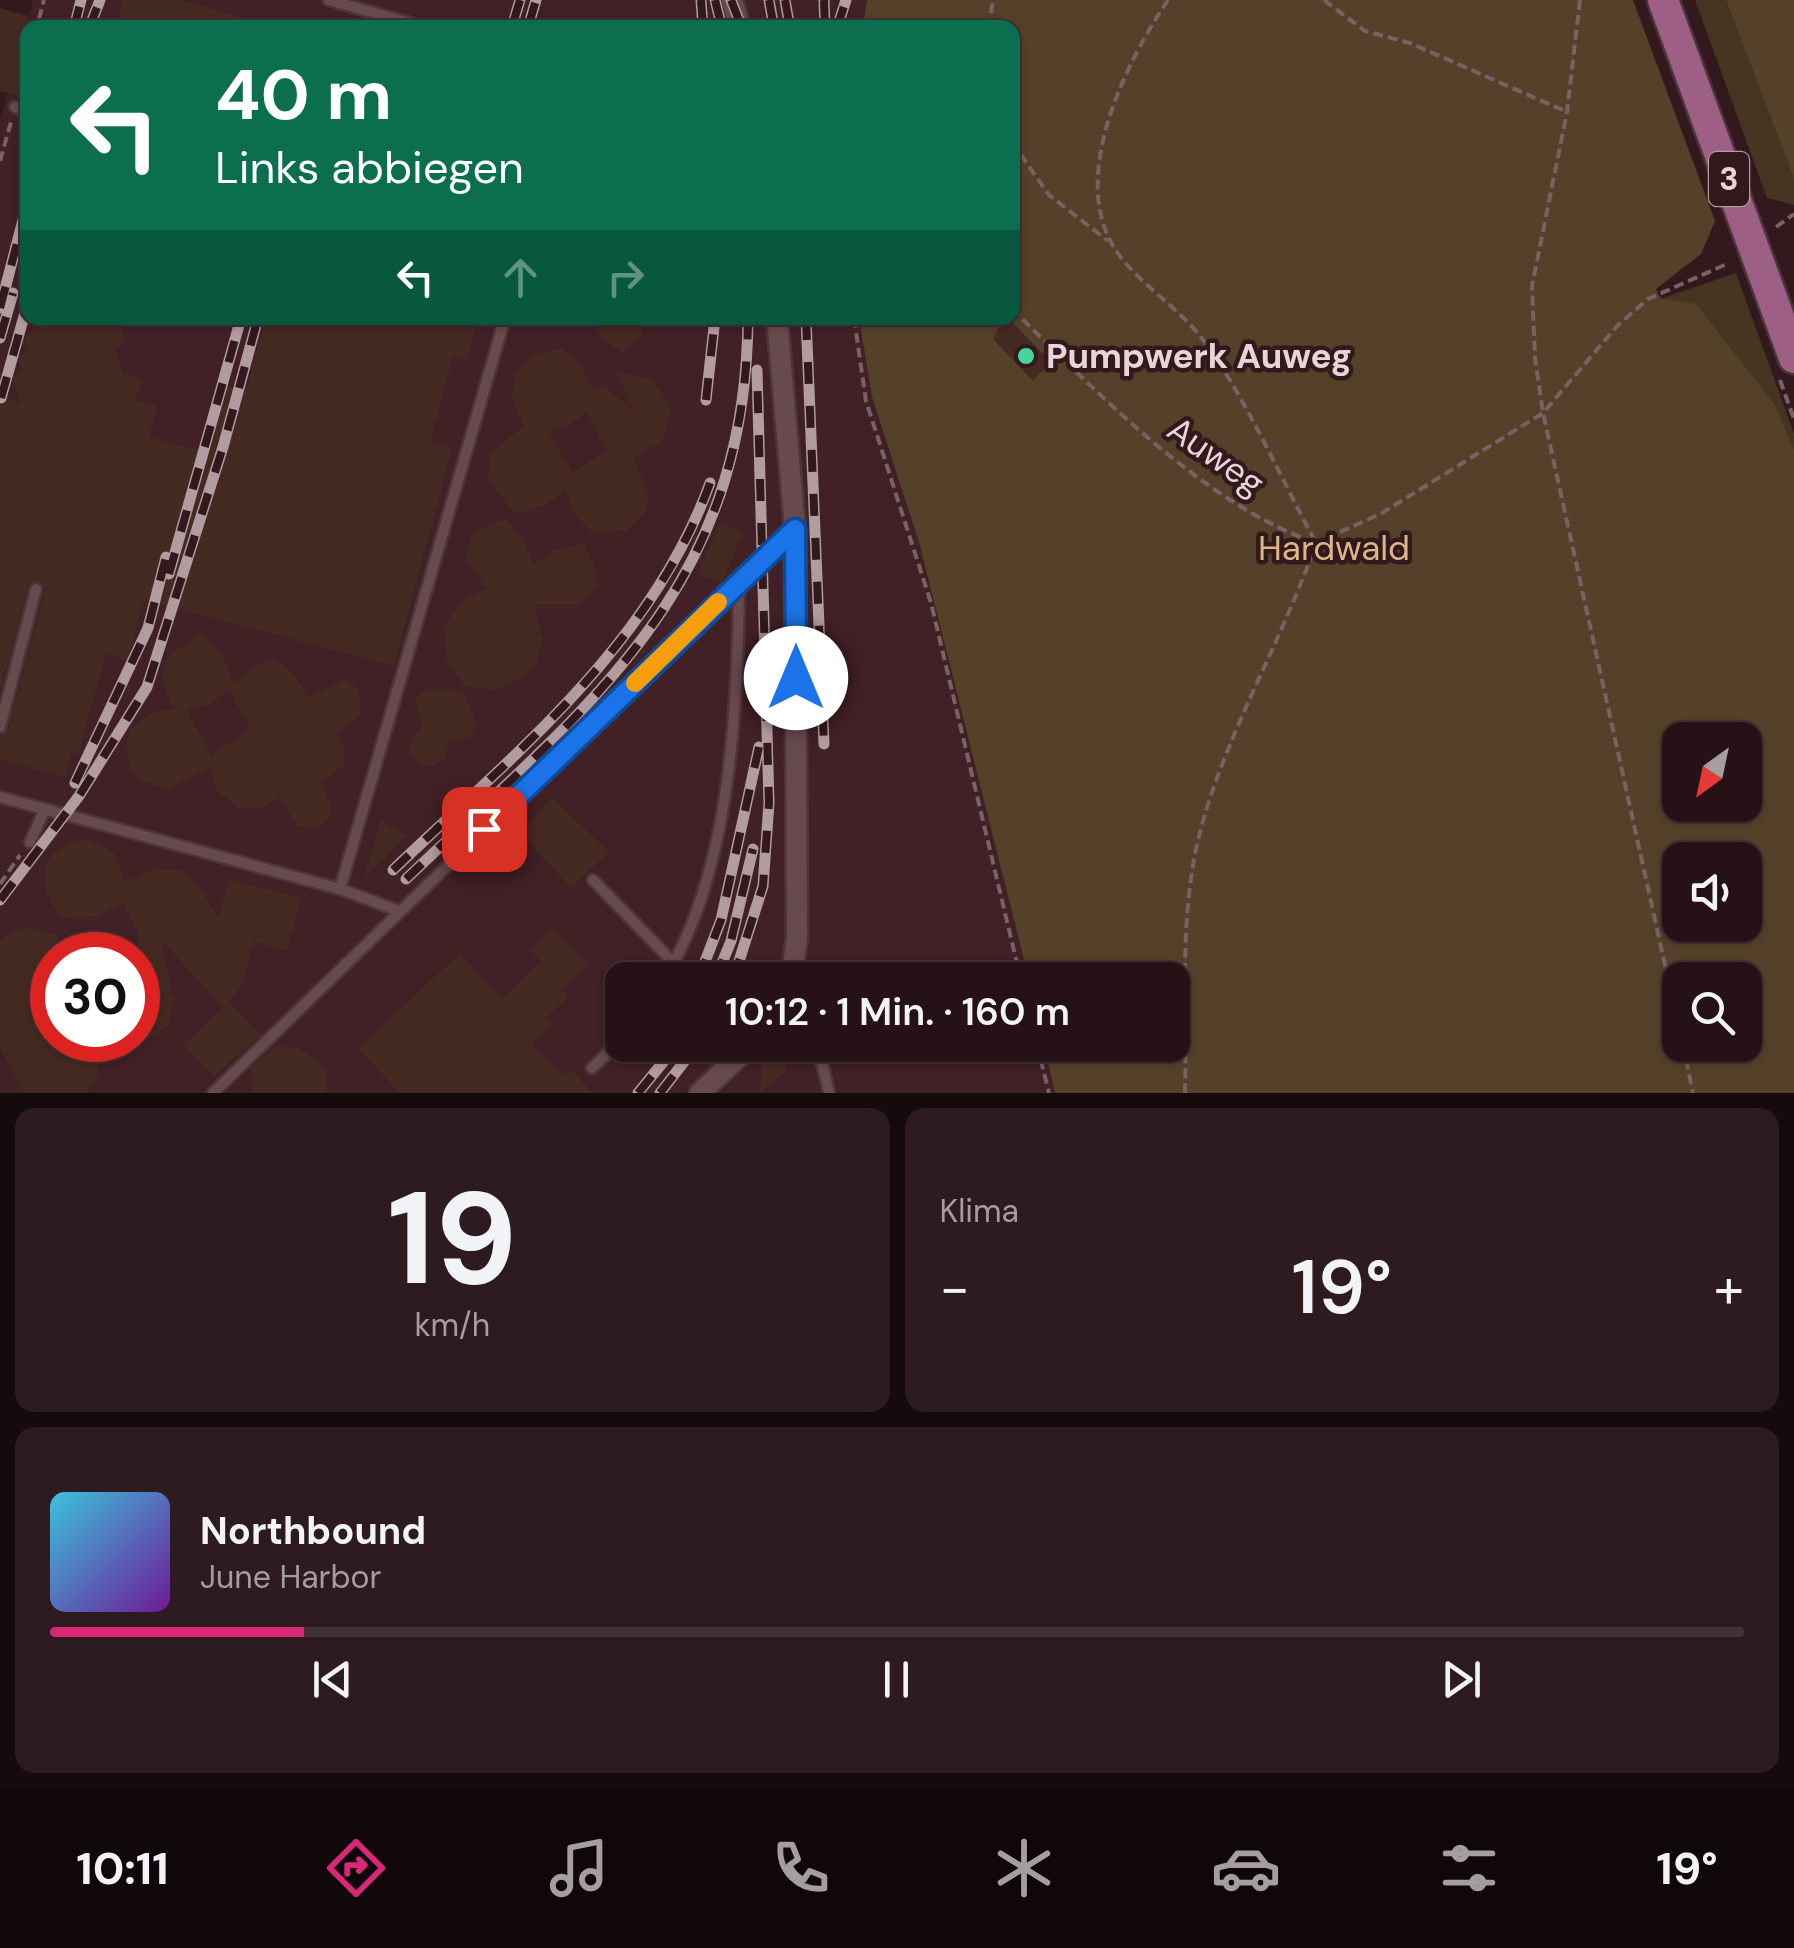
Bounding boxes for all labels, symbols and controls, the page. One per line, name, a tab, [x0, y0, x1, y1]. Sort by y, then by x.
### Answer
text: 40 m	[215, 50, 392, 141]
icon: left	[50, 60, 180, 190]
text: Links abbiegen	[215, 138, 524, 197]
road number: 3	[1709, 152, 1749, 206]
icon: left	[388, 250, 443, 305]
icon: ahead	[493, 250, 548, 305]
icon: right	[598, 250, 653, 305]
place label: Pumpwerk Auweg	[1046, 333, 1352, 379]
marker: Pumpwerk Auweg	[1015, 345, 1037, 367]
street label: Auweg	[1158, 406, 1274, 506]
park label: Hardwald	[1258, 525, 1410, 571]
position arrow	[744, 626, 848, 730]
north arrow	[1662, 722, 1762, 822]
map controls	[1662, 722, 1762, 1062]
pin	[442, 787, 527, 872]
icon: arrive	[457, 802, 512, 857]
button: sound	[1662, 842, 1762, 942]
speed limit sign: 30	[30, 932, 160, 1062]
button: search	[1662, 962, 1762, 1062]
text: 10:12 · 1 Min. · 160 m	[725, 987, 1070, 1037]
text: 19	[387, 1154, 517, 1323]
text: Klima	[940, 1190, 1019, 1232]
text: 19°	[1292, 1239, 1392, 1336]
text: −	[940, 1252, 970, 1324]
text: +	[1714, 1252, 1744, 1324]
text: km/h	[414, 1304, 490, 1346]
text: Northbound	[200, 1506, 426, 1556]
text: June Harbor	[200, 1556, 381, 1598]
icon: previous	[305, 1652, 360, 1707]
icon: pause	[869, 1652, 924, 1707]
icon: next	[1434, 1652, 1489, 1707]
icon: directions	[321, 1833, 391, 1903]
icon: music	[544, 1833, 614, 1903]
icon: phone	[766, 1833, 836, 1903]
icon: climate	[989, 1833, 1059, 1903]
icon: car	[1211, 1833, 1281, 1903]
icon: filters	[1434, 1833, 1504, 1903]
text: 10:11	[76, 1839, 169, 1898]
text: 19°	[1656, 1839, 1718, 1898]

